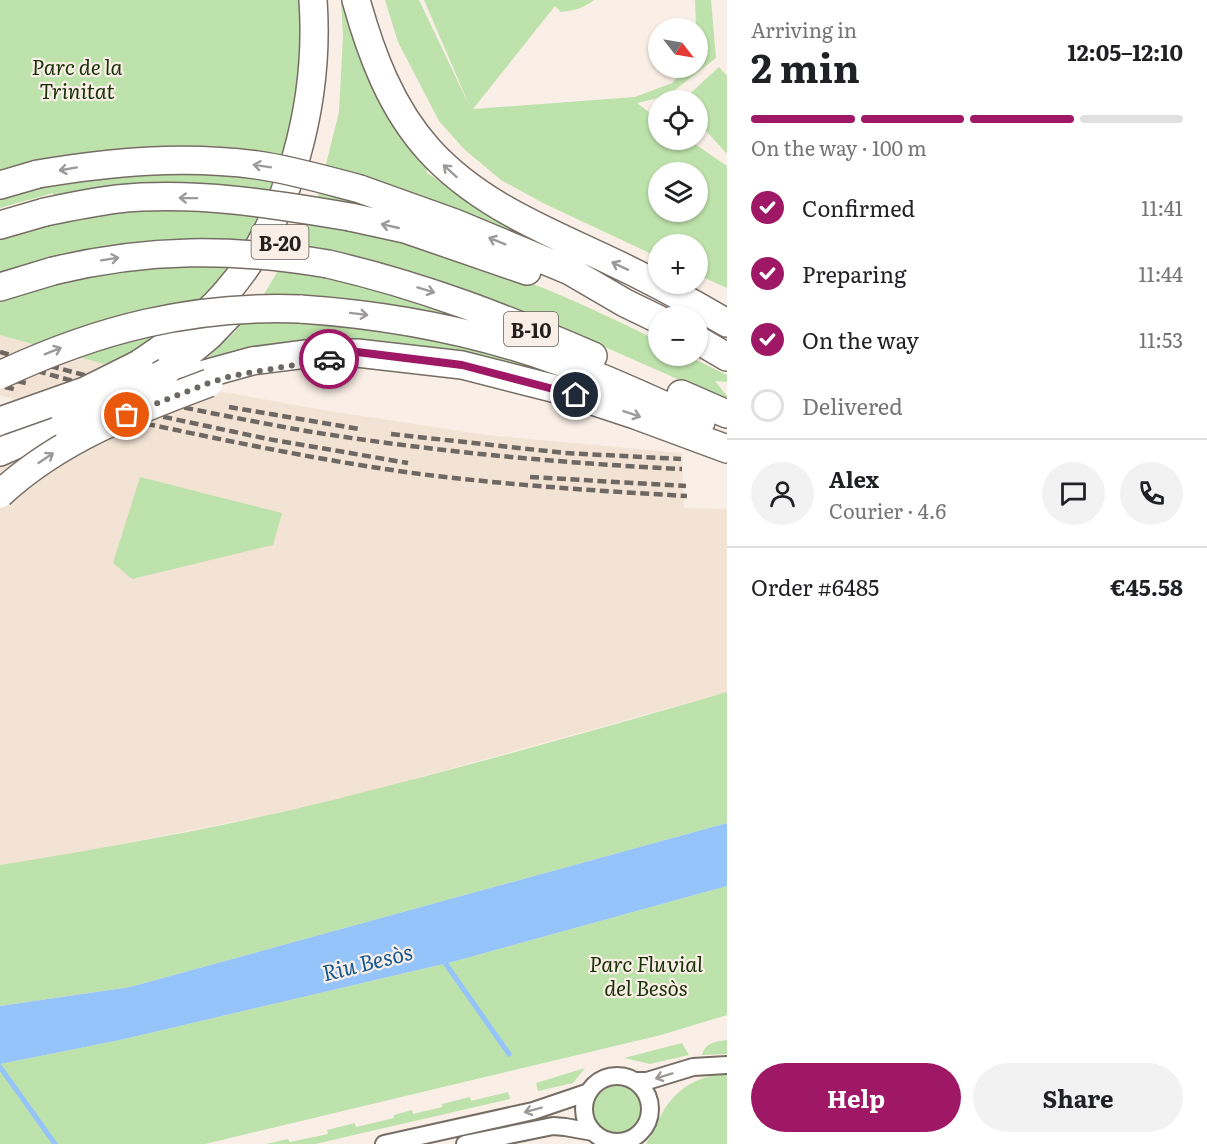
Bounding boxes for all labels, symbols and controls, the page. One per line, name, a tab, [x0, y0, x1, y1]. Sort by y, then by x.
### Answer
text: Arriving in	[751, 14, 857, 44]
north arrow	[648, 18, 708, 78]
map controls	[648, 18, 708, 366]
text: 12:05–12:10	[1068, 35, 1183, 68]
text: 2 min	[751, 37, 860, 95]
park label: Parc de la Trinitat	[32, 50, 122, 105]
button: locate	[648, 90, 708, 150]
text: On the way · 100 m	[751, 132, 927, 162]
one-way arrow	[253, 161, 272, 172]
button: layers	[648, 162, 708, 222]
one-way arrow	[59, 164, 78, 175]
one-way arrow	[443, 164, 458, 178]
icon: check	[751, 191, 784, 224]
text: Confirmed	[802, 191, 915, 224]
one-way arrow	[178, 192, 198, 203]
text: 11:41	[1141, 192, 1183, 222]
one-way arrow	[381, 220, 400, 231]
road number: B-20	[252, 225, 308, 259]
button: +	[648, 234, 708, 294]
one-way arrow	[489, 235, 507, 246]
one-way arrow	[100, 253, 119, 264]
icon: check	[751, 257, 784, 290]
text: Preparing	[802, 257, 906, 290]
text: 11:44	[1138, 258, 1183, 288]
one-way arrow	[611, 259, 629, 271]
one-way arrow	[416, 285, 435, 296]
button: −	[648, 306, 708, 366]
one-way arrow	[348, 309, 368, 320]
road number: B-10	[504, 312, 558, 346]
icon: check	[751, 323, 784, 356]
text: On the way	[802, 323, 919, 356]
text: 11:53	[1139, 324, 1183, 354]
courier	[299, 329, 359, 389]
icon: car	[313, 343, 346, 376]
one-way arrow	[44, 345, 62, 356]
pin	[550, 369, 601, 420]
icon: home	[559, 378, 592, 411]
pin	[101, 389, 152, 440]
text: Delivered	[802, 389, 903, 422]
icon: bag	[110, 398, 143, 431]
one-way arrow	[622, 409, 641, 420]
one-way arrow	[37, 452, 54, 464]
button: person	[751, 462, 814, 525]
text: Alex	[829, 462, 879, 495]
button: chat	[1042, 462, 1105, 525]
button: phone	[1120, 462, 1183, 525]
text: Courier · 4.6	[829, 495, 946, 525]
text: Order #6485	[751, 570, 879, 603]
text: €45.58	[1110, 570, 1183, 603]
water label: Riu Besòs	[318, 934, 416, 988]
park label: Parc Fluvial del Besòs	[589, 947, 703, 1002]
button: Help	[751, 1063, 961, 1132]
button: Share	[973, 1063, 1183, 1132]
one-way arrow	[655, 1071, 674, 1082]
one-way arrow	[524, 1105, 543, 1116]

